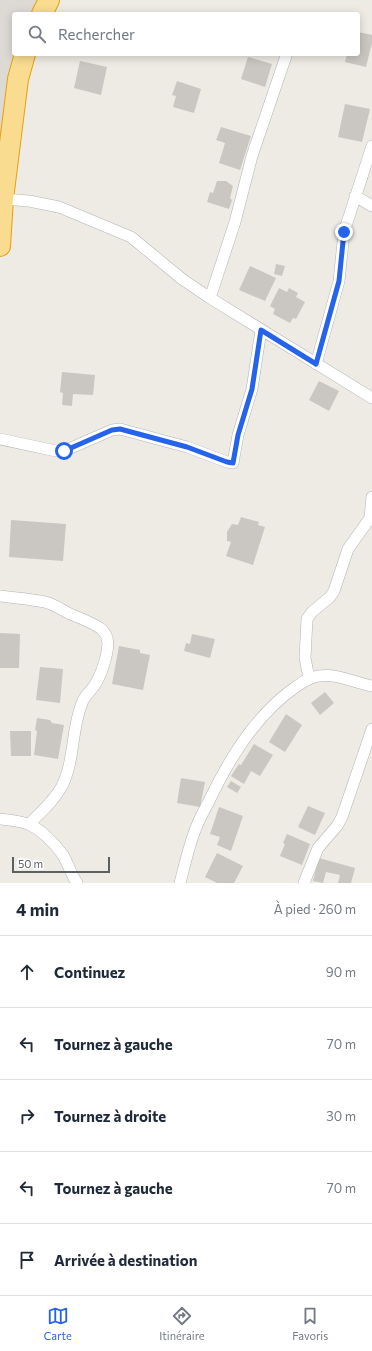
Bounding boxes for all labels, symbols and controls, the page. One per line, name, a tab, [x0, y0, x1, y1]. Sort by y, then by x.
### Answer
search box	[12, 12, 360, 56]
icon: search	[26, 23, 48, 45]
text: Rechercher	[58, 25, 135, 43]
route end	[335, 223, 353, 241]
route start	[55, 442, 73, 460]
scale bar	[12, 855, 110, 874]
text: 50 m	[18, 857, 43, 870]
text: 4 min	[16, 899, 59, 920]
text: À pied · 260 m	[274, 901, 356, 917]
icon: ahead	[16, 961, 38, 983]
text: Continuez	[54, 963, 125, 981]
text: 90 m	[326, 964, 356, 980]
icon: left	[16, 1033, 38, 1055]
text: Tournez à gauche	[54, 1035, 173, 1053]
text: 70 m	[327, 1036, 356, 1052]
icon: right	[16, 1105, 38, 1127]
text: Tournez à droite	[54, 1107, 166, 1125]
text: 30 m	[326, 1108, 356, 1124]
icon: left	[16, 1177, 38, 1199]
text: Tournez à gauche	[54, 1179, 173, 1197]
text: 70 m	[327, 1180, 356, 1196]
icon: arrive	[16, 1249, 38, 1271]
text: Arrivée à destination	[54, 1251, 197, 1269]
tab: Carte	[44, 1305, 72, 1342]
tab: Itinéraire	[159, 1305, 205, 1342]
tab: Favoris	[292, 1305, 328, 1342]

